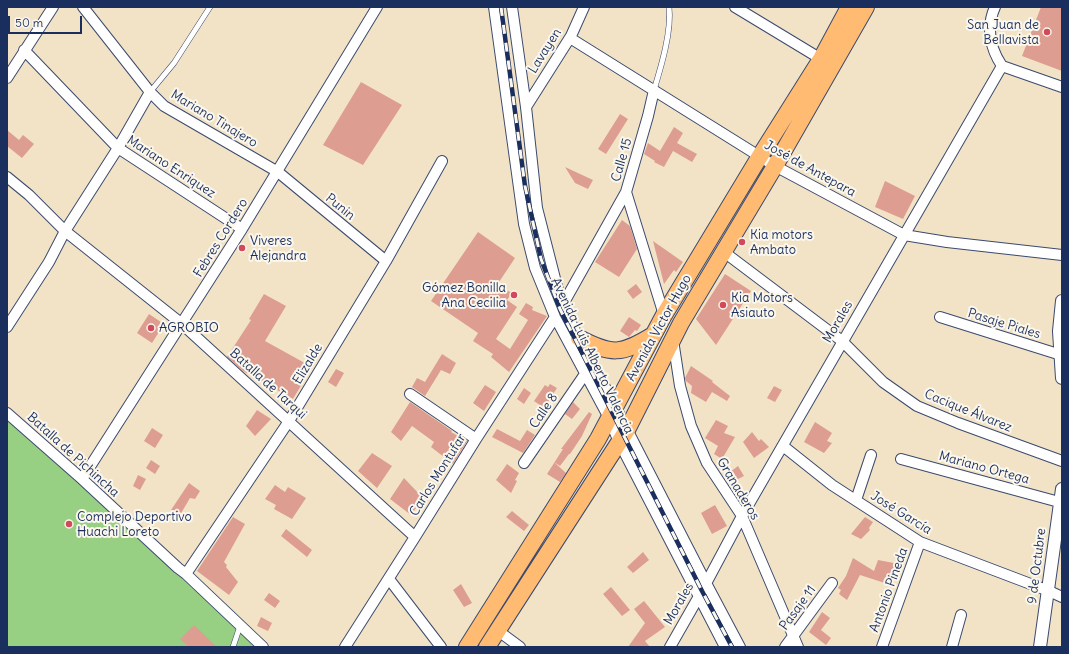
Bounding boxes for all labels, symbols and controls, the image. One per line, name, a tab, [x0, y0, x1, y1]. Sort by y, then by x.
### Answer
scale bar	[10, 8, 84, 34]
text: 50 m	[15, 15, 43, 30]
place label: San Juan de Bellavista	[967, 17, 1039, 48]
street label: Lavayen	[525, 26, 565, 76]
marker: San Juan de Bellavista	[1042, 27, 1052, 37]
street label: Mariano Tinajero	[168, 87, 260, 151]
street label: Mariano Enriquez	[124, 132, 218, 202]
street label: Calle 15	[608, 136, 636, 184]
street label: José de Antepara	[762, 137, 858, 201]
street label: Punin	[322, 190, 358, 224]
street label: Febres Cordero	[191, 196, 251, 280]
place label: Kia motors Ambato	[750, 227, 813, 258]
place label: Viveres Alejandra	[250, 233, 306, 264]
marker: Kia motors Ambato	[737, 237, 747, 247]
marker: Viveres Alejandra	[237, 243, 247, 253]
street label: Avenida Victor Hugo	[623, 272, 695, 384]
street label: Avenida Luis Alberto Valencia	[547, 275, 637, 437]
place label: Gómez Bonilla Ana Cecilia	[422, 280, 506, 311]
marker: Gómez Bonilla Ana Cecilia	[509, 290, 519, 300]
place label: Kia Motors Asiauto	[731, 290, 793, 321]
street label: Morales	[820, 298, 856, 346]
marker: Kia Motors Asiauto	[718, 300, 728, 310]
street label: Pasaje Piales	[966, 306, 1042, 342]
place label: AGROBIO	[159, 320, 219, 336]
marker: AGROBIO	[146, 323, 156, 333]
street label: Elizalde	[290, 341, 326, 387]
street label: Batalla de Tarqui	[226, 345, 310, 423]
street label: Cacique Álvarez	[922, 386, 1014, 436]
street label: Calle 8	[527, 390, 561, 432]
street label: Batalla de Pichincha	[24, 410, 122, 500]
street label: Carlos Montufar	[406, 431, 470, 519]
street label: Mariano Ortega	[937, 448, 1031, 488]
street label: Granaderos	[713, 455, 763, 523]
street label: José García	[868, 488, 934, 538]
place label: Complejo Deportivo Huachi Loreto	[77, 509, 192, 540]
marker: Complejo Deportivo Huachi Loreto	[64, 519, 74, 529]
street label: 9 de Octubre	[1025, 527, 1049, 605]
street label: Antonio Pineda	[867, 546, 911, 634]
street label: Morales	[661, 580, 697, 628]
street label: Pasaje 11	[777, 583, 819, 633]

